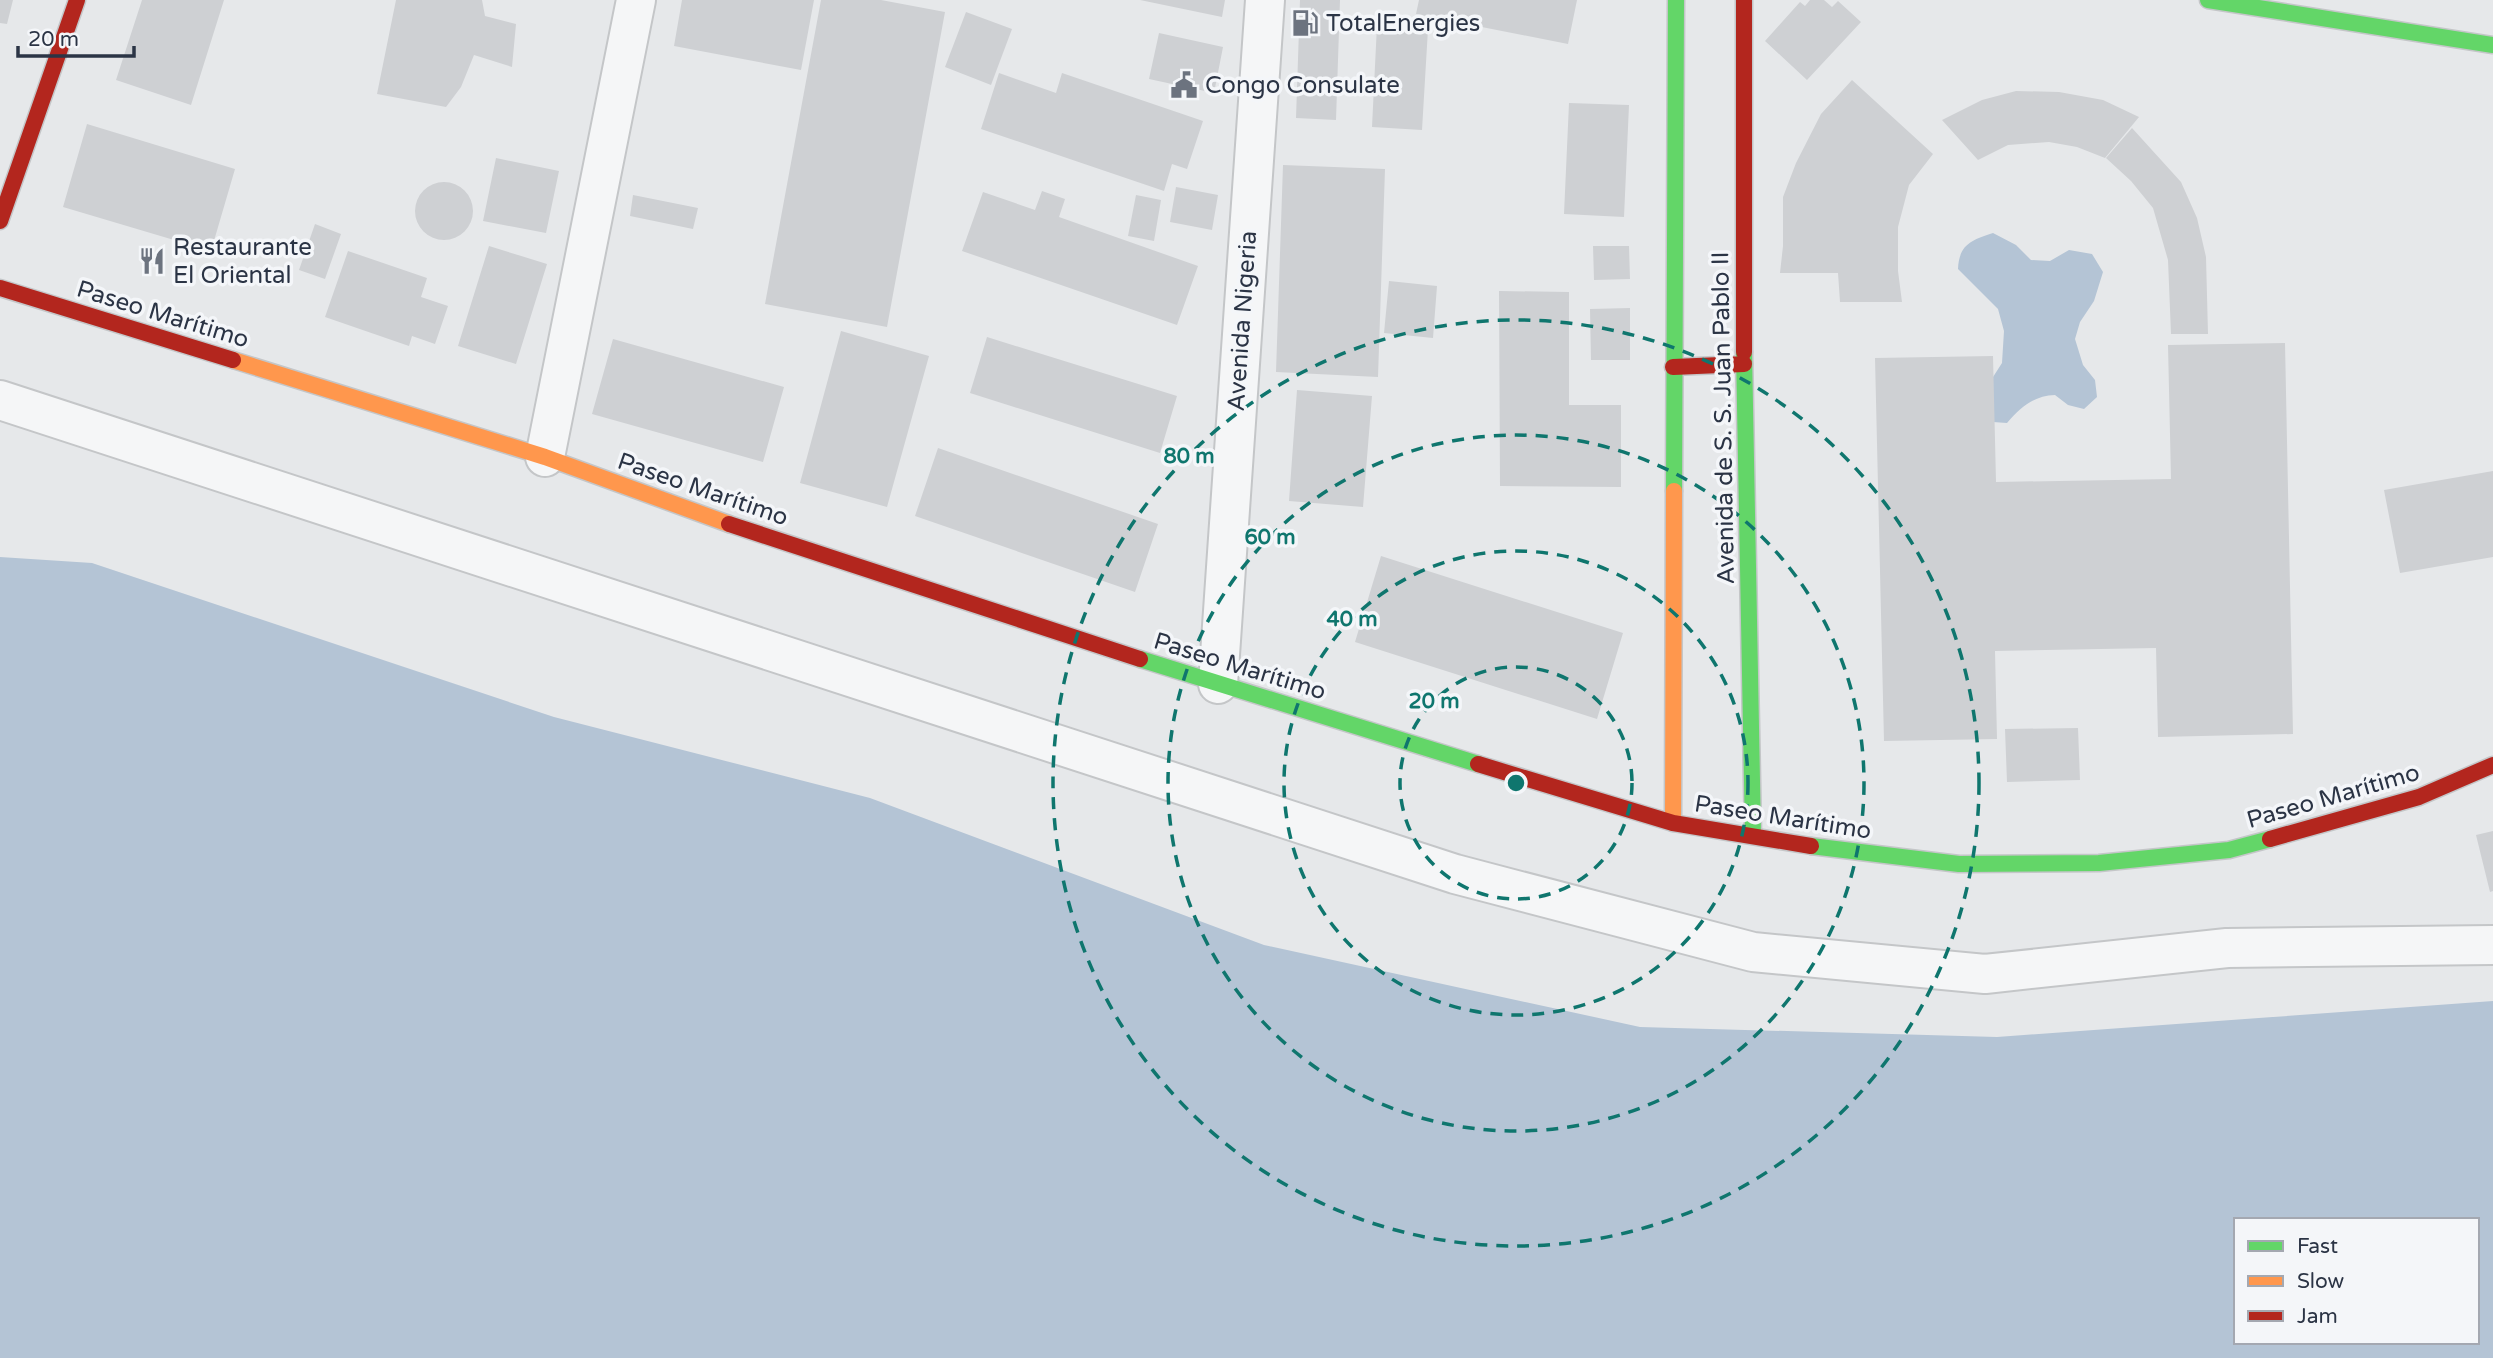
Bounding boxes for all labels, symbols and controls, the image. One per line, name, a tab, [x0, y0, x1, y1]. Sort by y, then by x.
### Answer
fuel station icon: TotalEnergies	[1290, 8, 1320, 38]
place label: TotalEnergies	[1326, 9, 1480, 38]
scale bar	[18, 14, 133, 58]
text: 20 m	[28, 27, 79, 52]
public building icon: Congo Consulate	[1169, 70, 1199, 100]
place label: Congo Consulate	[1205, 71, 1400, 100]
street label: Avenida Nigeria	[1222, 230, 1263, 412]
place label: Restaurante El Oriental	[173, 233, 312, 290]
restaurant icon: Restaurante El Oriental	[137, 246, 167, 276]
street label: Avenida de S. S. Juan Pablo II	[1706, 251, 1741, 585]
street label: Paseo Marítimo	[73, 275, 252, 354]
text: 80 m	[1163, 444, 1215, 469]
street label: Paseo Marítimo	[614, 447, 792, 532]
text: 60 m	[1244, 525, 1296, 550]
text: 40 m	[1326, 607, 1378, 632]
street label: Paseo Marítimo	[1150, 627, 1329, 706]
text: 20 m	[1408, 689, 1460, 714]
street label: Paseo Marítimo	[2243, 758, 2423, 835]
centre of rings	[1504, 771, 1528, 795]
street label: Paseo Marítimo	[1692, 789, 1873, 846]
legend	[2234, 1218, 2479, 1344]
text: Fast	[2297, 1234, 2338, 1259]
text: Slow	[2297, 1269, 2345, 1294]
text: Jam	[2297, 1304, 2338, 1329]

